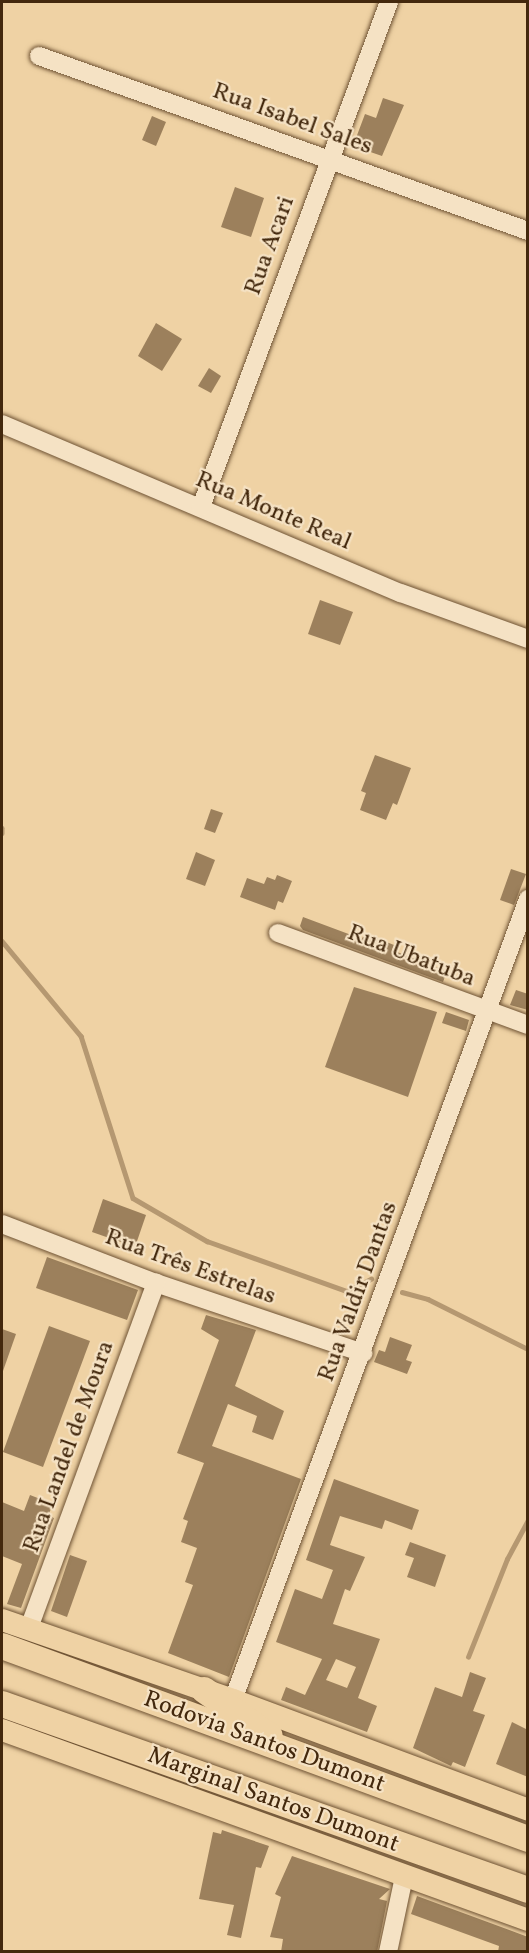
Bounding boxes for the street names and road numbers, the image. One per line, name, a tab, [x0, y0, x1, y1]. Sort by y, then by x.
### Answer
street label: Rua Isabel Sales	[208, 78, 376, 162]
street label: Rua Acari	[240, 193, 302, 299]
street label: Rua Monte Real	[191, 466, 355, 558]
street label: Rua Ubatuba	[343, 919, 479, 995]
street label: Rua Valdir Dantas	[313, 1198, 405, 1386]
street label: Rua Três Estrelas	[100, 1224, 280, 1312]
street label: Rua Landel de Moura	[18, 1337, 122, 1557]
street label: Rodovia Santos Dumont	[139, 1686, 389, 1800]
street label: Marginal Santos Dumont	[143, 1742, 403, 1860]

